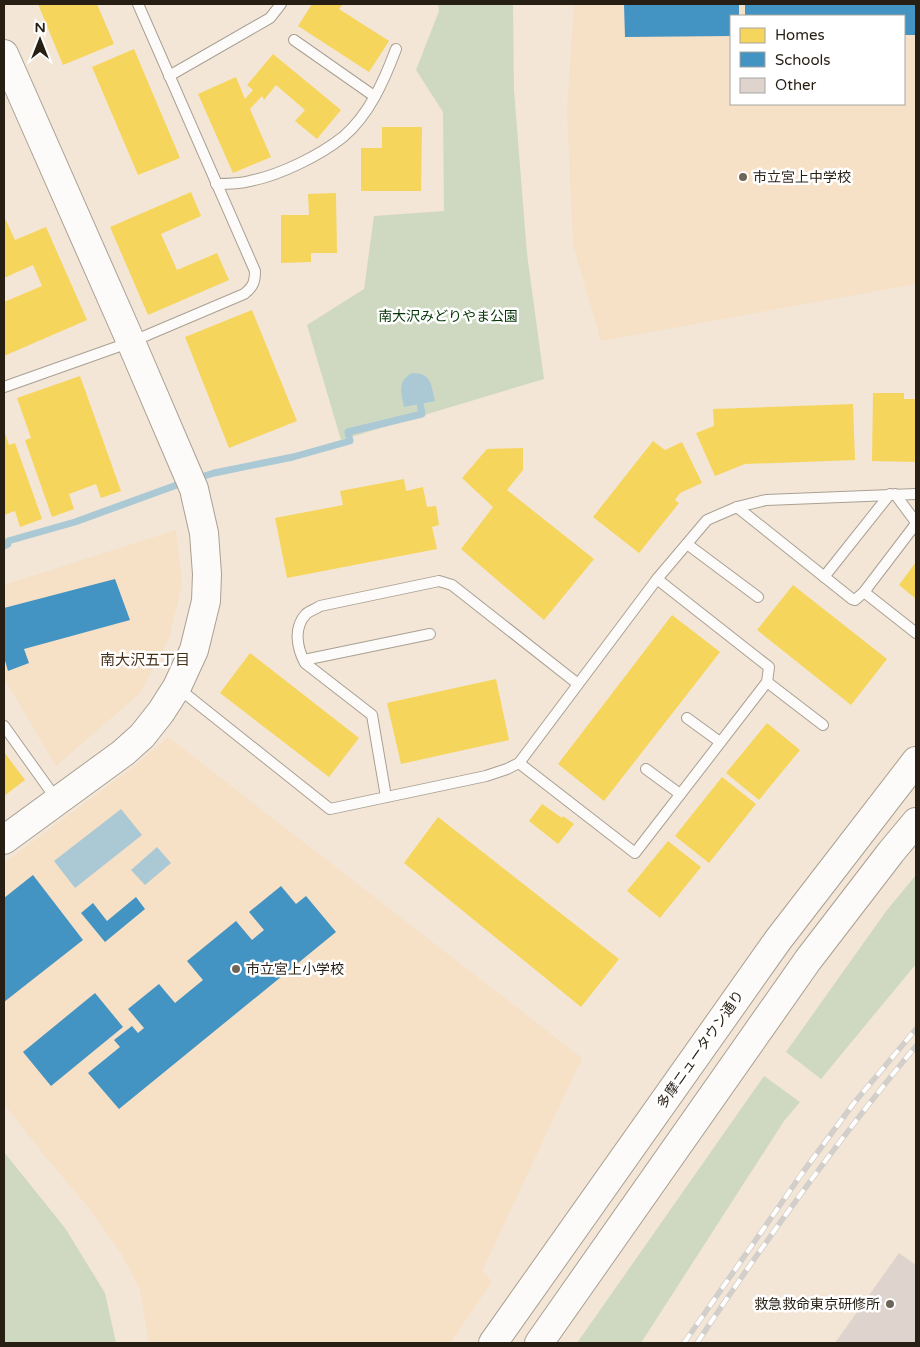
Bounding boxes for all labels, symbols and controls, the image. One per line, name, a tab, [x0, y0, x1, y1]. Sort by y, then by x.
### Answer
north arrow	[15, 15, 65, 65]
legend	[730, 15, 905, 105]
text: N	[34, 19, 46, 36]
text: Homes	[775, 26, 825, 44]
text: Schools	[775, 51, 831, 69]
text: Other	[775, 76, 817, 94]
place label: 市立宮上中学校	[753, 169, 851, 186]
marker: 市立宮上中学校	[737, 171, 749, 183]
park label: 南大沢みどりやま公園	[378, 308, 518, 325]
district label: 南大沢五丁目	[100, 651, 190, 669]
place label: 市立宮上小学校	[246, 961, 344, 978]
marker: 市立宮上小学校	[230, 963, 242, 975]
street label: 多摩ニュータウン通り	[653, 987, 748, 1112]
place label: 救急救命東京研修所	[754, 1296, 880, 1313]
marker: 救急救命東京研修所	[884, 1298, 896, 1310]

